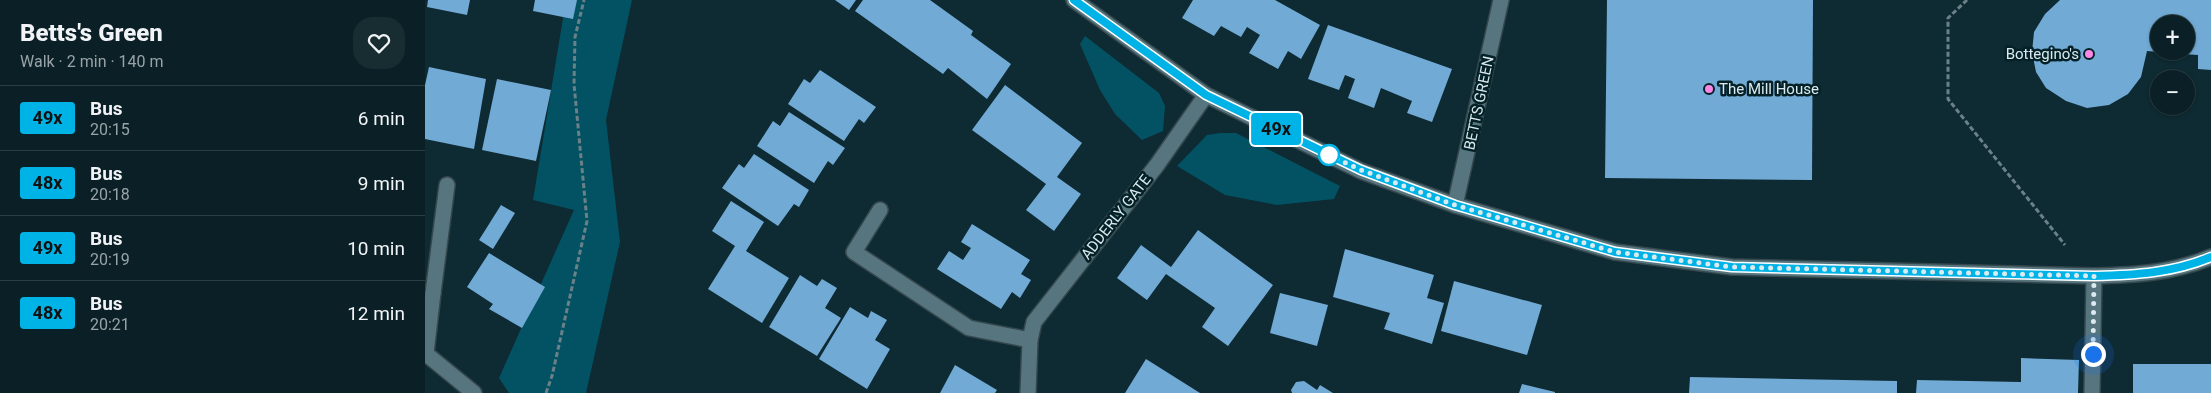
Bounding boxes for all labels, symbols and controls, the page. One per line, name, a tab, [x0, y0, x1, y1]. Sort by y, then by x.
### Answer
map controls	[2150, 15, 2195, 115]
button: +	[2150, 15, 2195, 60]
button: heart	[353, 17, 405, 69]
text: Betts's Green	[20, 19, 163, 47]
place label: Bottegino's	[2006, 45, 2079, 63]
marker: Bottegino's	[2083, 48, 2095, 60]
text: Walk · 2 min · 140 m	[20, 52, 164, 71]
street label: BETTS GREEN	[1460, 54, 1498, 152]
button: −	[2150, 70, 2195, 115]
place label: The Mill House	[1719, 80, 1819, 98]
marker: The Mill House	[1703, 83, 1715, 95]
text: Bus	[90, 97, 123, 120]
text: 49x	[33, 107, 62, 128]
text: 6 min	[358, 107, 405, 130]
line badge: 49x	[1247, 113, 1305, 145]
text: 49x	[1261, 118, 1291, 139]
text: 20:15	[90, 120, 130, 139]
unlabelled marker	[1318, 144, 1340, 166]
text: Bus	[90, 162, 123, 185]
street label: ADDERLY GATE	[1077, 171, 1155, 263]
text: 48x	[33, 172, 62, 193]
text: 9 min	[358, 172, 405, 195]
text: 20:18	[90, 185, 130, 204]
text: Bus	[90, 227, 123, 250]
text: 49x	[33, 237, 62, 258]
text: 10 min	[347, 237, 405, 260]
text: 20:19	[90, 250, 130, 269]
text: Bus	[90, 292, 123, 315]
text: 48x	[33, 302, 62, 323]
text: 12 min	[347, 302, 405, 325]
text: 20:21	[90, 315, 130, 334]
your location	[2081, 342, 2106, 367]

